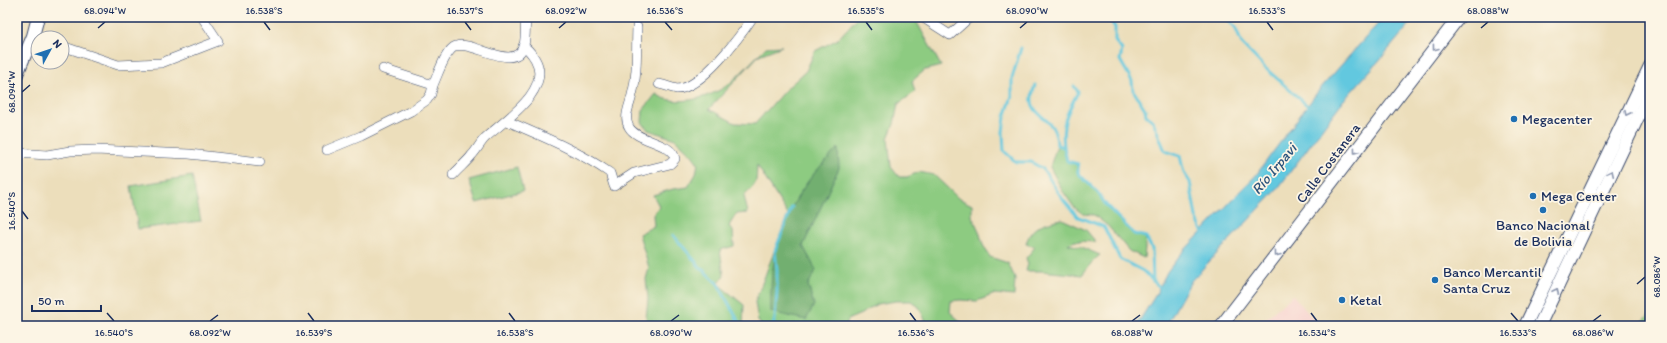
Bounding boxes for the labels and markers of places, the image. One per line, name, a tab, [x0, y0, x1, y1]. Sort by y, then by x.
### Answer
place label: Megacenter	[1522, 111, 1593, 128]
marker: Megacenter	[1509, 114, 1519, 124]
place label: Mega Center	[1541, 188, 1617, 205]
marker: Mega Center	[1528, 191, 1538, 201]
marker: Banco Nacional de Bolivia	[1538, 205, 1548, 215]
place label: Banco Nacional de Bolivia	[1496, 217, 1590, 250]
place label: Banco Mercantil Santa Cruz	[1443, 264, 1542, 297]
marker: Banco Mercantil Santa Cruz	[1430, 275, 1440, 285]
place label: Ketal	[1350, 292, 1382, 309]
marker: Ketal	[1337, 295, 1347, 305]

